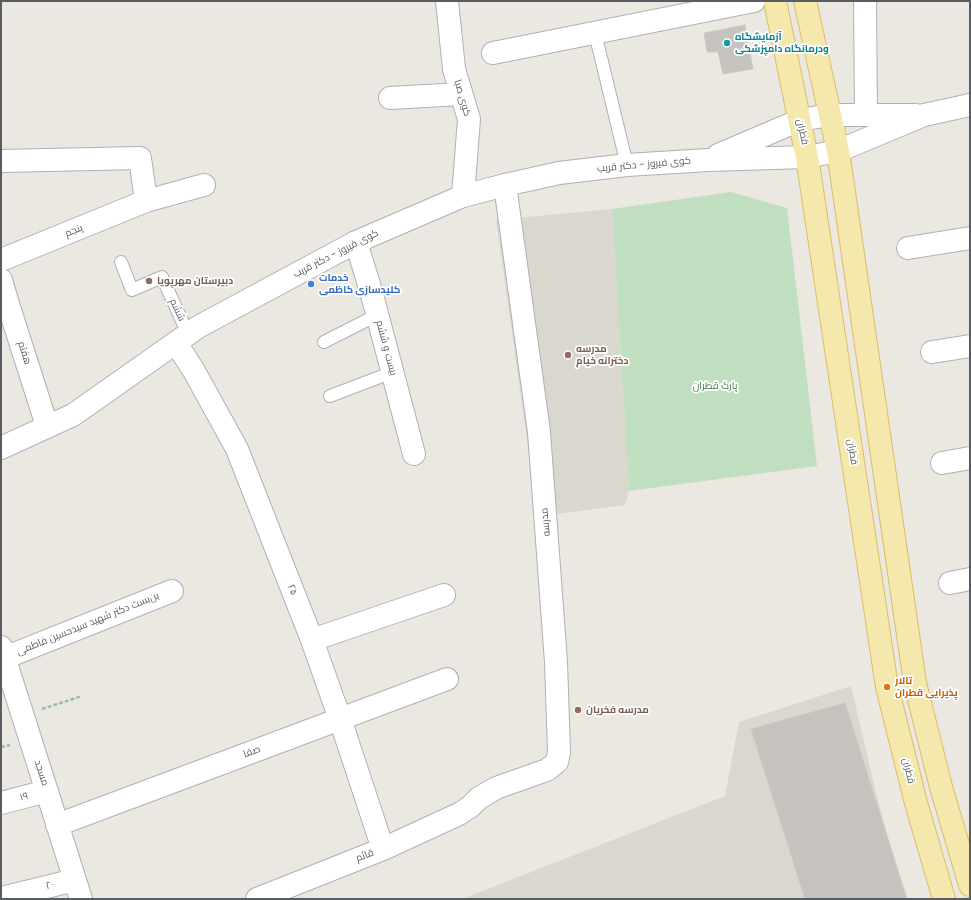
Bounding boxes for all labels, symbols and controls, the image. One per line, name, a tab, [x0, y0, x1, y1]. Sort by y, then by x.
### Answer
place label: آزمایشگاه ودرمانگاه دامپزشکی	[735, 31, 829, 54]
marker: آزمایشگاه ودرمانگاه دامپزشکی	[722, 38, 732, 48]
street label: کوی صبا	[451, 78, 473, 118]
street label: قطران	[793, 118, 811, 146]
street label: کوی فیروز - دکتر قریب	[597, 155, 691, 175]
street label: پنجم	[63, 222, 85, 240]
street label: کوی فیروز - دکتر قریب	[291, 227, 381, 281]
place label: خدمات کلیدسازی کاظمی	[319, 272, 400, 296]
place label: دبیرستان مهرپویا	[157, 275, 233, 287]
marker: دبیرستان مهرپویا	[144, 276, 154, 286]
marker: خدمات کلیدسازی کاظمی	[306, 279, 316, 289]
street label: ششم	[167, 297, 187, 323]
street label: بیست و ششم	[373, 319, 399, 377]
street label: هفتم	[15, 340, 33, 366]
place label: مدرسه دخترانه خیام	[576, 343, 629, 366]
marker: مدرسه دخترانه خیام	[563, 350, 573, 360]
park label: پارک قطران	[693, 380, 737, 392]
street label: قطران	[844, 438, 860, 466]
street label: مدرسه	[539, 507, 553, 537]
street label: ۲۵	[284, 583, 300, 597]
street label: بن‌بست دکتر شهید سیدحسین فاطمی	[15, 590, 161, 658]
place label: تالار پذیرایی قطران	[895, 675, 958, 698]
marker: تالار پذیرایی قطران	[882, 682, 892, 692]
place label: مدرسه فخریان	[586, 704, 649, 716]
marker: مدرسه فخریان	[573, 705, 583, 715]
street label: صفا	[242, 743, 262, 761]
street label: قطران	[899, 757, 917, 785]
street label: مسجد	[31, 759, 51, 787]
street label: ۱۹	[18, 790, 30, 804]
street label: قائم	[354, 847, 376, 865]
street label: ۲۰	[45, 879, 55, 893]

